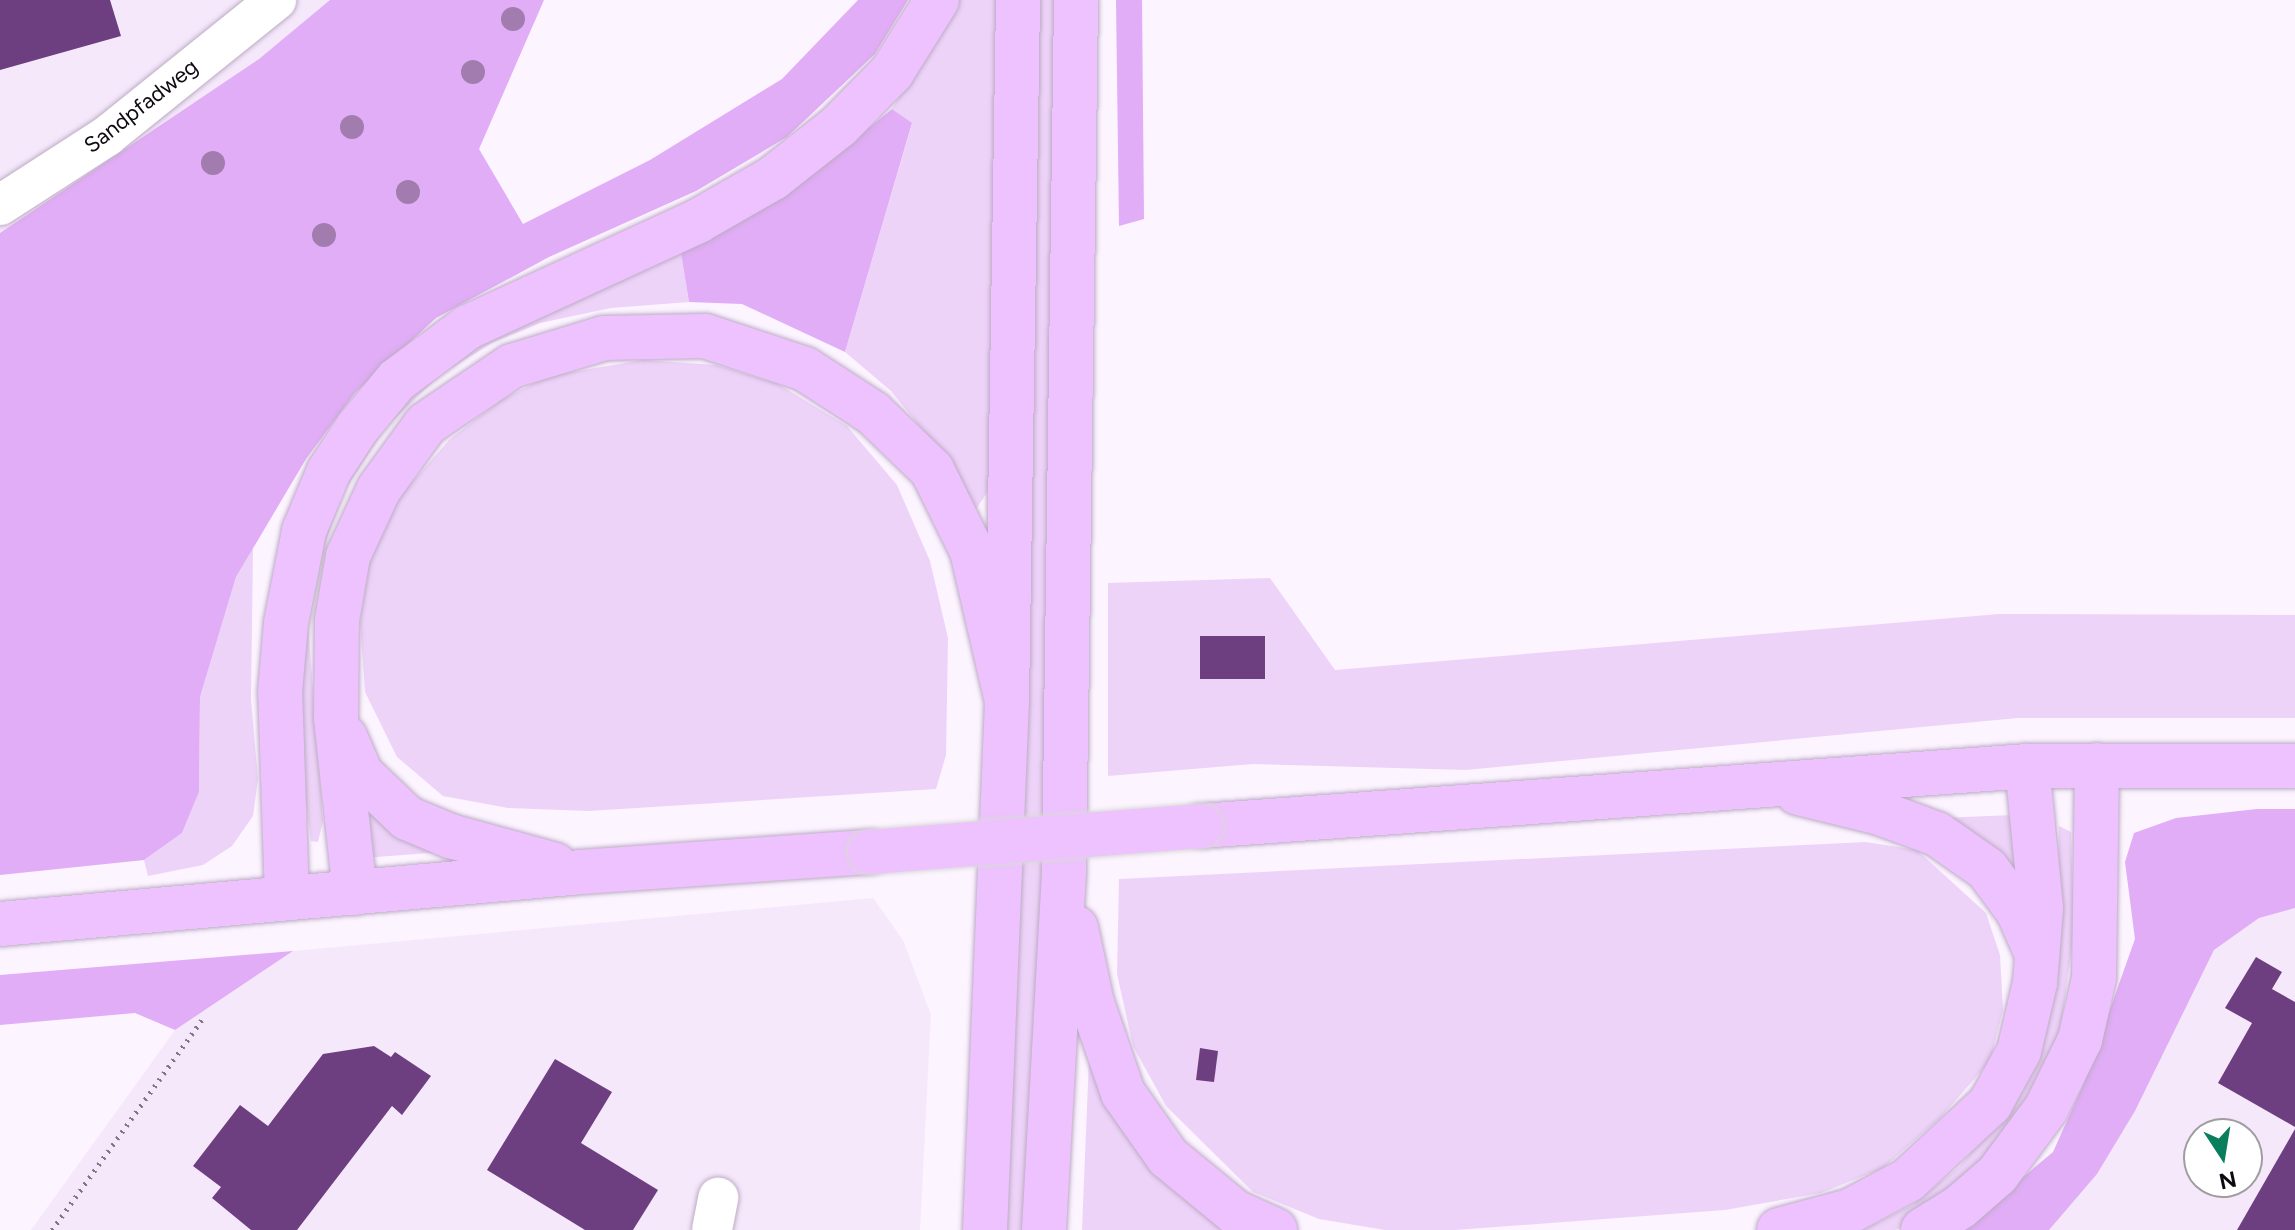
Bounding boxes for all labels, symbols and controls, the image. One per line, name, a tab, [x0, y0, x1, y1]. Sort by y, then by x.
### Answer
street label: Sandpfadweg	[79, 53, 203, 159]
north arrow	[2183, 1118, 2263, 1198]
text: N	[2217, 1165, 2239, 1195]

